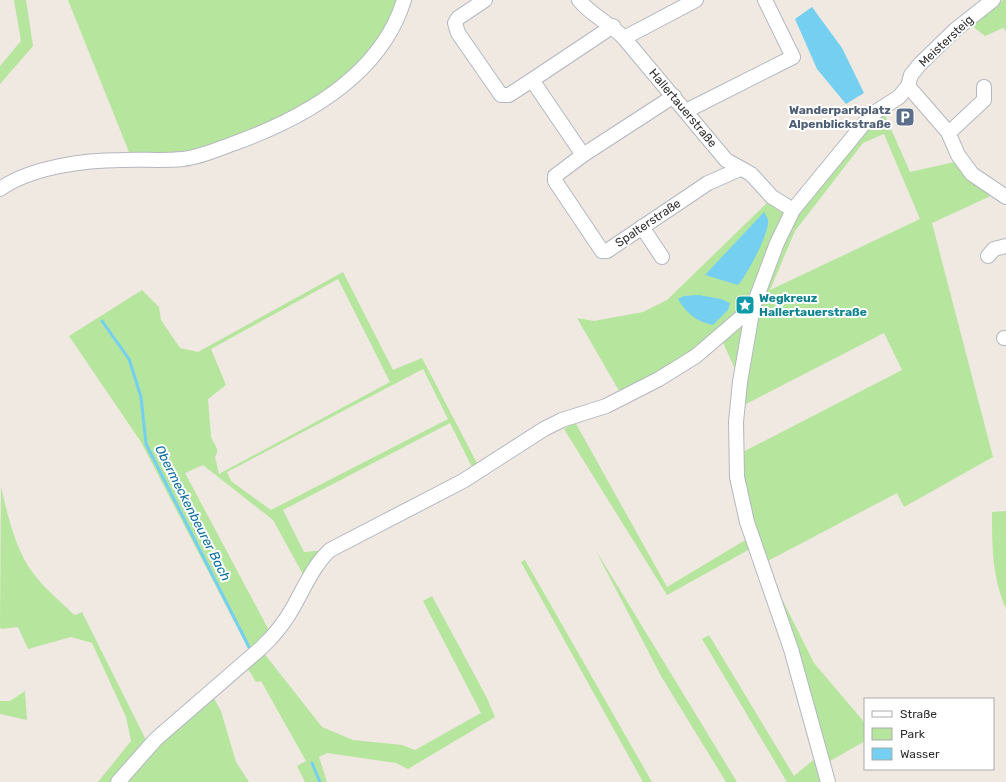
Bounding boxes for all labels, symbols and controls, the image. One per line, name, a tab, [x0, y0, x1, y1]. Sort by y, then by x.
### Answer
street label: Meistersteig	[916, 12, 976, 70]
street label: Hallertauerstraße	[646, 66, 720, 150]
place label: Wanderparkplatz Alpenblickstraße	[789, 103, 891, 131]
parking icon: Wanderparkplatz Alpenblickstraße	[894, 106, 916, 128]
street label: Spalterstraße	[613, 196, 684, 250]
place label: Wegkreuz Hallertauerstraße	[759, 291, 867, 319]
place icon: Wegkreuz Hallertauerstraße	[734, 294, 756, 316]
water label: Obermeckenbeurer Bach	[152, 443, 234, 584]
legend	[864, 698, 994, 770]
text: Straße	[900, 707, 937, 721]
text: Park	[900, 727, 926, 741]
text: Wasser	[900, 747, 940, 761]

